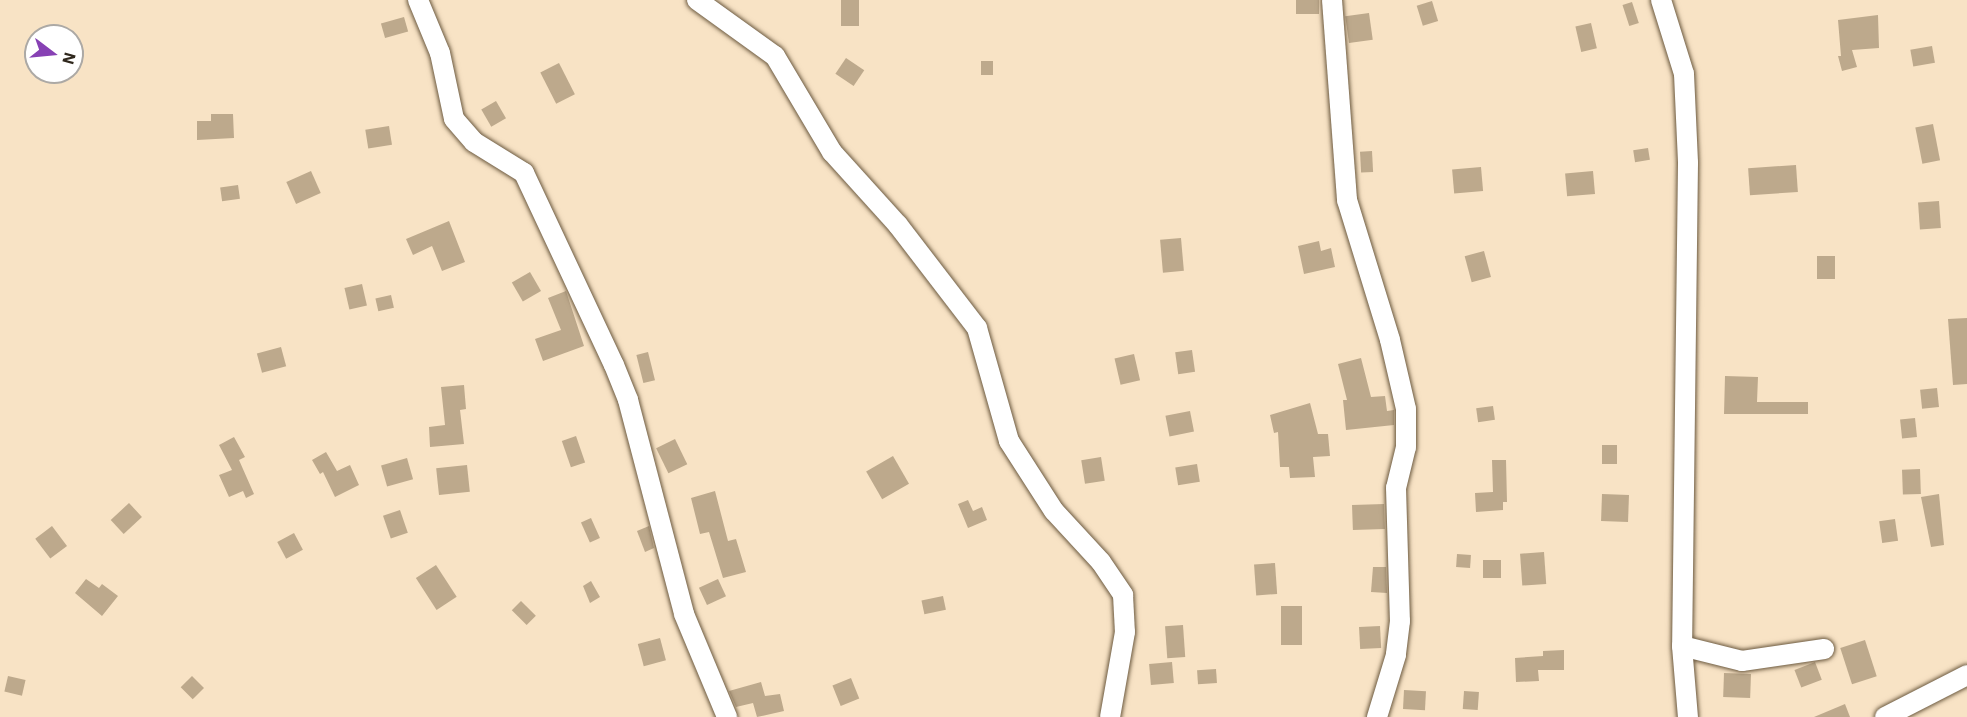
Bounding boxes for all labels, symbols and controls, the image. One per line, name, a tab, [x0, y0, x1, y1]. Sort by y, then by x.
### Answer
north arrow	[24, 24, 84, 84]
text: N	[58, 50, 81, 67]

